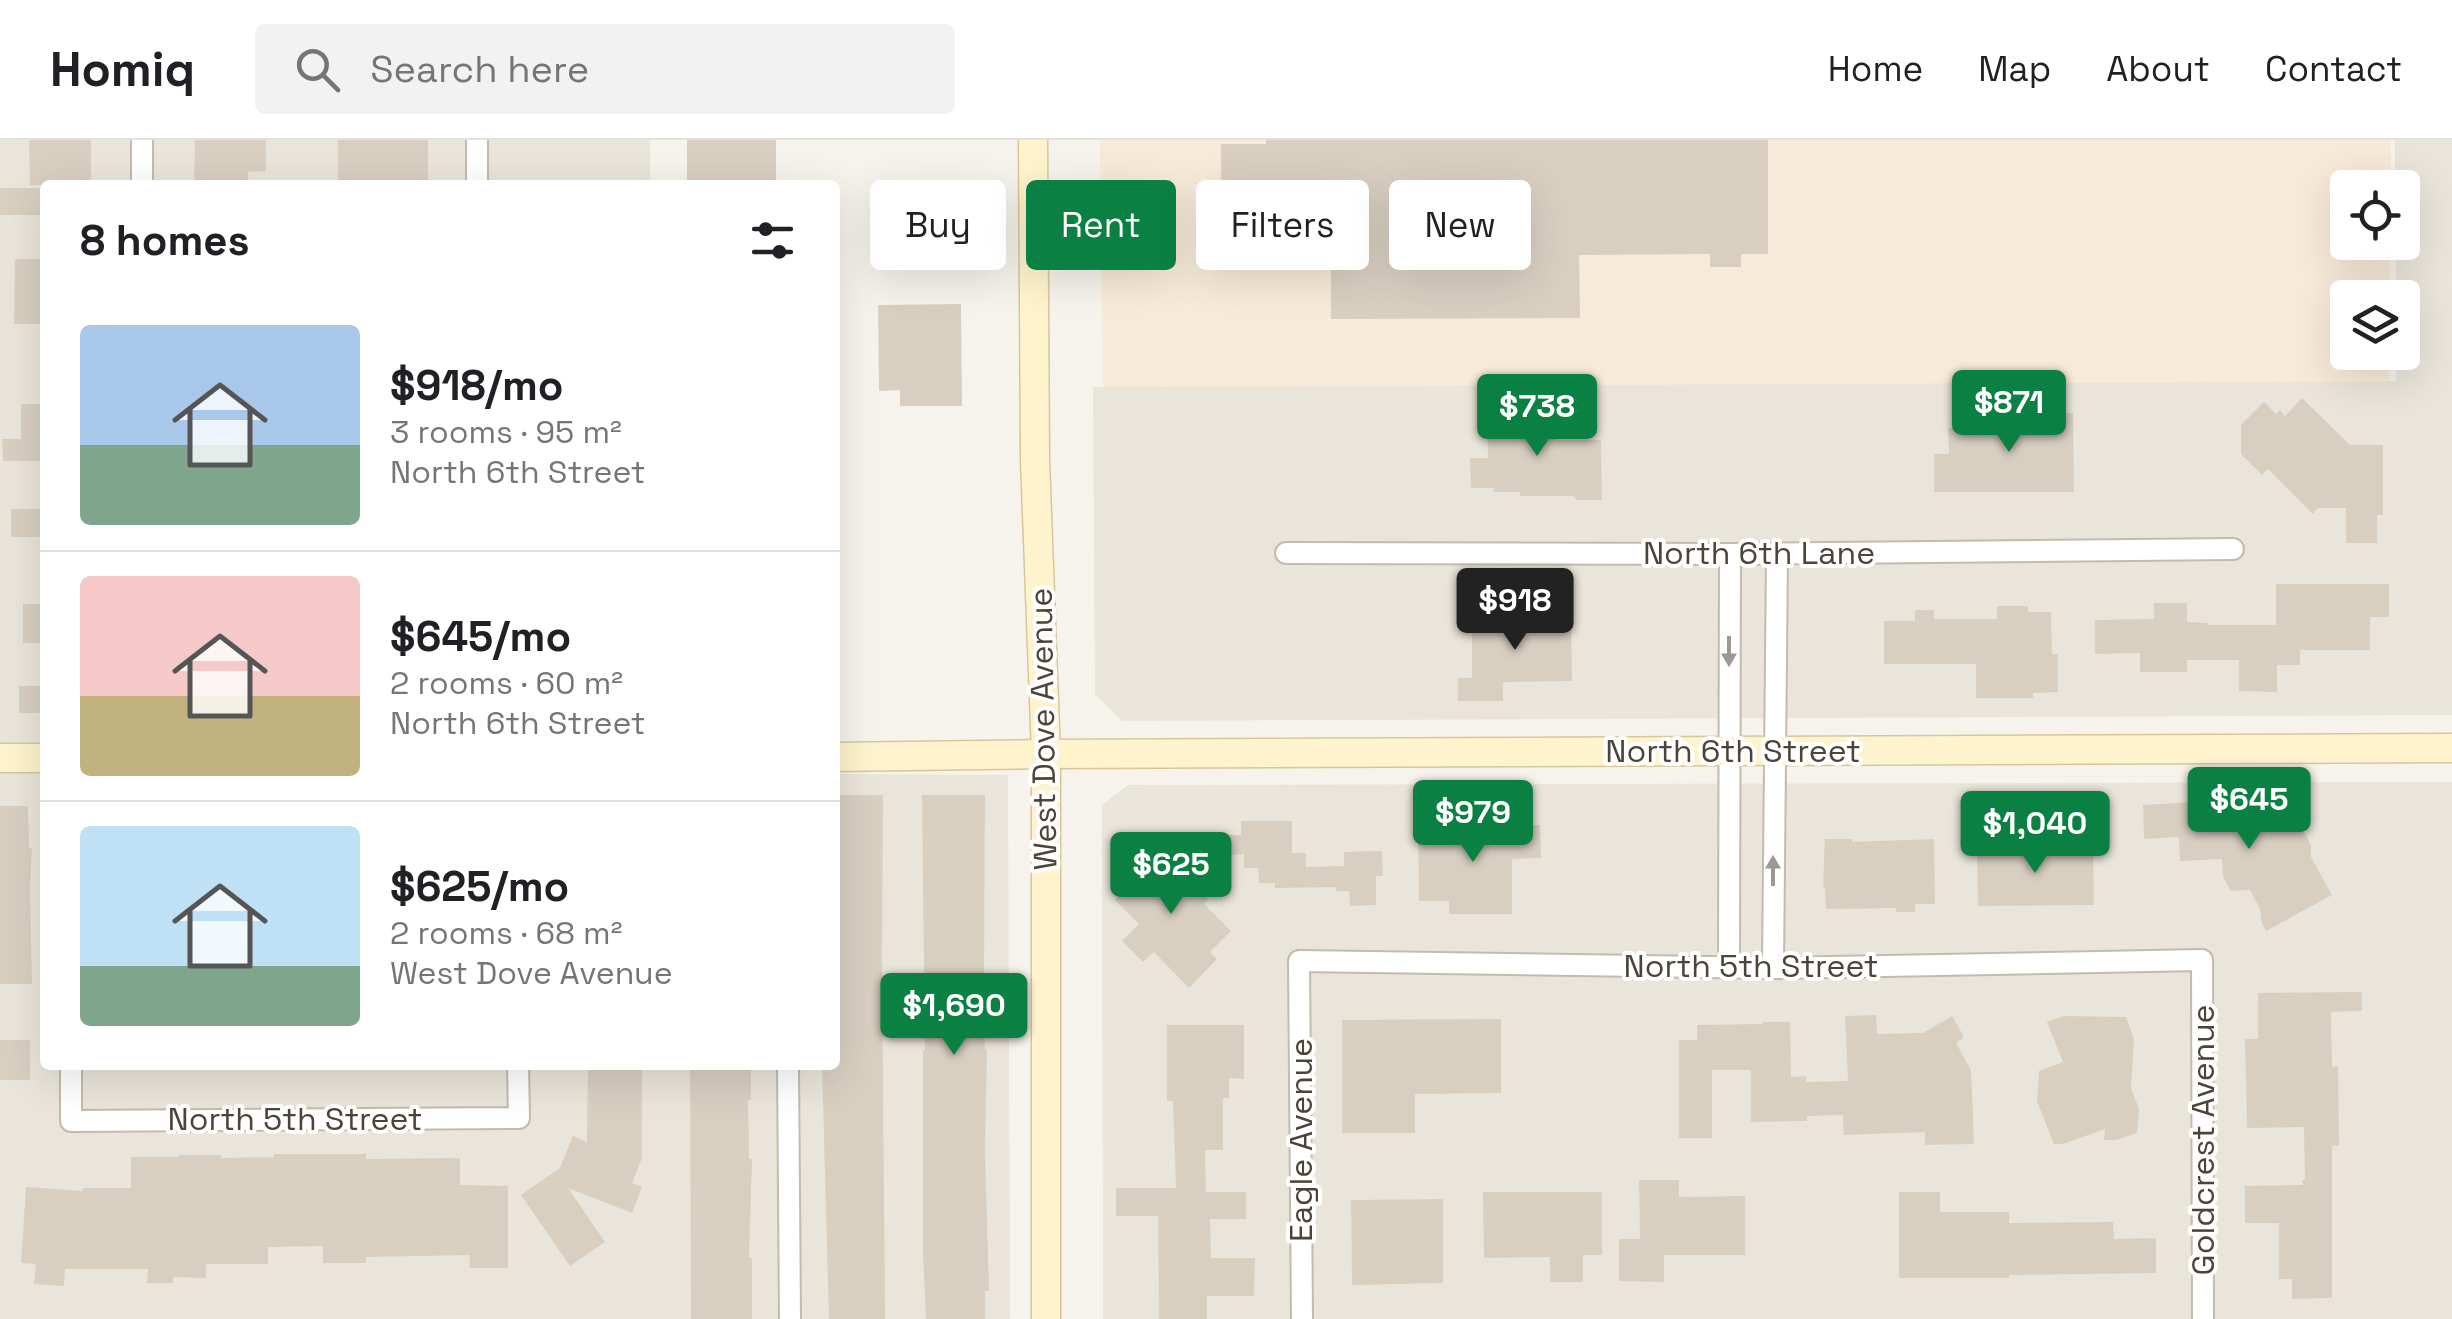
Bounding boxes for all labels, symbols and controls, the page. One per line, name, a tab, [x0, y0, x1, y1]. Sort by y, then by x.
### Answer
search box	[255, 24, 955, 114]
text: Homiq	[50, 39, 195, 100]
icon: search	[290, 42, 345, 97]
text: Search here	[370, 45, 589, 93]
text: Home	[1828, 47, 1923, 91]
text: Map	[1978, 47, 2051, 91]
text: About	[2106, 47, 2210, 91]
text: Contact	[2265, 47, 2402, 91]
map controls	[2330, 170, 2420, 370]
button: locate	[2330, 170, 2420, 260]
chip: Buy	[870, 180, 1006, 270]
chip: Rent	[1026, 180, 1176, 270]
chip: Filters	[1196, 180, 1369, 270]
chip: New	[1389, 180, 1531, 270]
icon: filters	[745, 213, 800, 268]
text: 8 homes	[80, 214, 250, 267]
button: layers	[2330, 280, 2420, 370]
text: $918/mo	[390, 359, 563, 412]
icon: home	[160, 365, 280, 485]
pin: $871	[1950, 370, 2068, 455]
pin: $738	[1478, 374, 1596, 459]
text: $871	[1974, 382, 2044, 422]
text: $738	[1499, 386, 1575, 426]
text: 3 rooms · 95 m²	[390, 412, 622, 452]
text: North 6th Street	[390, 452, 646, 492]
street label: North 6th Lane	[1643, 533, 1875, 573]
pin: $918	[1456, 568, 1574, 653]
text: $918	[1479, 580, 1551, 620]
street label: West Dove Avenue	[1021, 587, 1065, 871]
text: $645/mo	[390, 610, 571, 663]
icon: home	[160, 616, 280, 736]
one-way arrow	[1721, 636, 1737, 668]
text: 2 rooms · 60 m²	[390, 663, 623, 703]
text: North 6th Street	[390, 703, 646, 743]
street label: North 6th Street	[1605, 731, 1861, 771]
pin: $645	[2190, 767, 2308, 852]
text: $645	[2210, 779, 2288, 819]
pin: $979	[1414, 780, 1532, 865]
pin: $1,040	[1954, 791, 2116, 876]
text: $979	[1435, 792, 1511, 832]
text: $1,040	[1983, 803, 2087, 843]
pin: $625	[1112, 832, 1230, 917]
text: $625	[1132, 844, 1210, 884]
one-way arrow	[1765, 854, 1781, 886]
text: $625/mo	[390, 860, 569, 913]
icon: home	[160, 866, 280, 986]
text: 2 rooms · 68 m²	[390, 913, 622, 953]
street label: North 5th Street	[1623, 946, 1879, 986]
text: West Dove Avenue	[390, 953, 673, 993]
pin: $1,690	[873, 973, 1035, 1058]
text: $1,690	[902, 985, 1006, 1025]
street label: Goldcrest Avenue	[2183, 1005, 2223, 1275]
street label: Eagle Avenue	[1281, 1038, 1321, 1242]
street label: North 5th Street	[167, 1099, 423, 1139]

